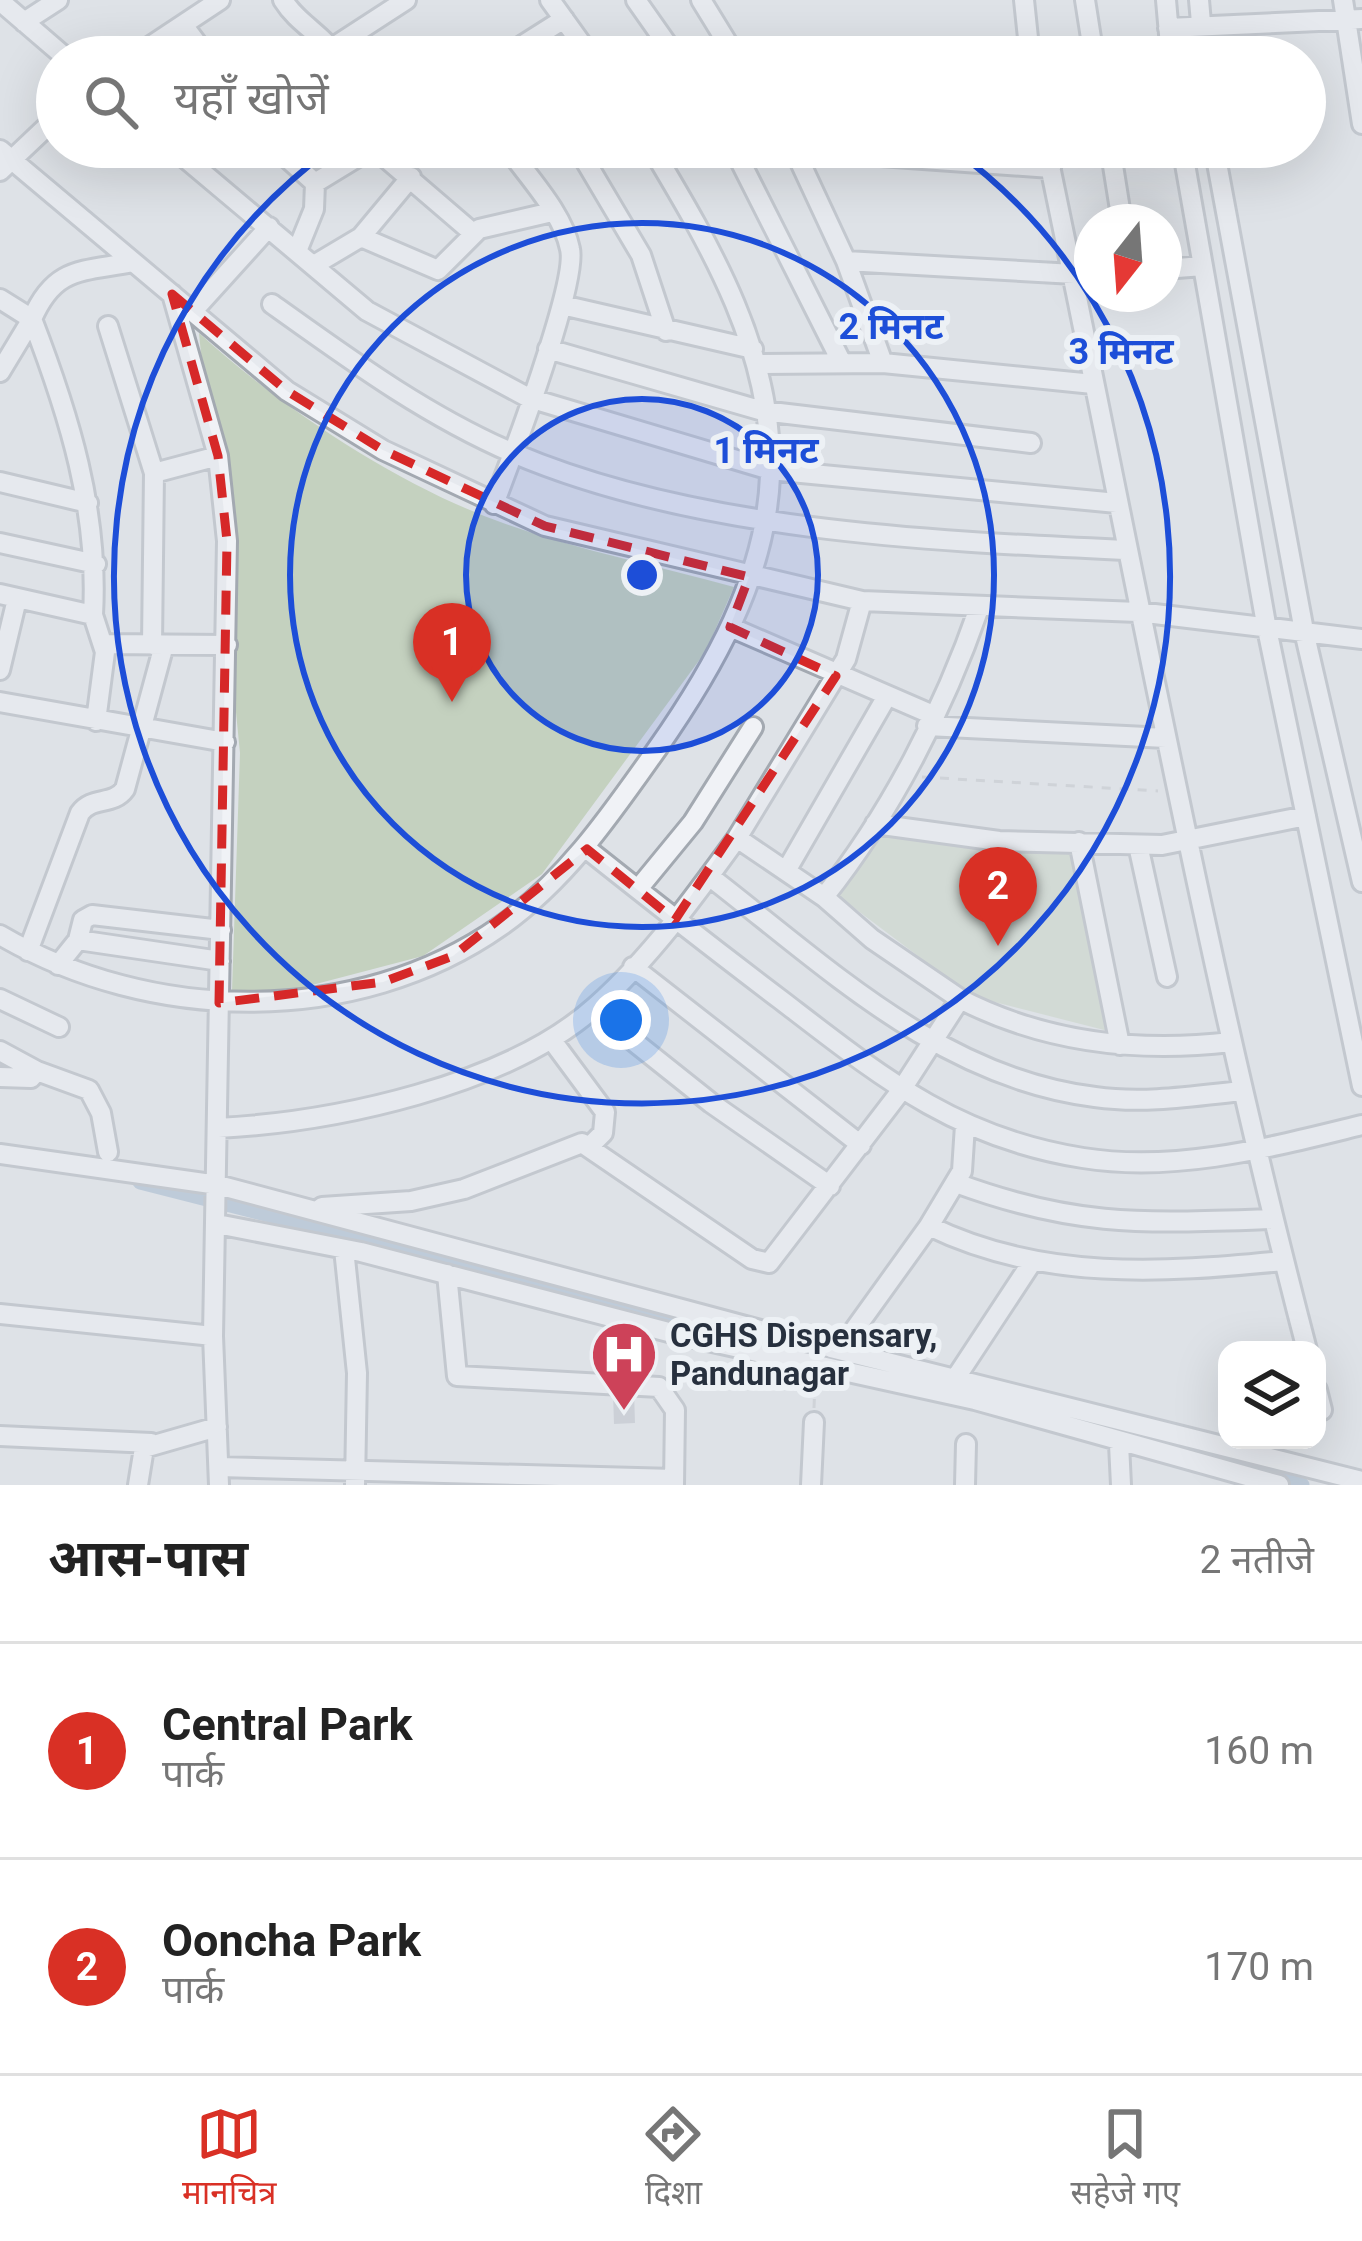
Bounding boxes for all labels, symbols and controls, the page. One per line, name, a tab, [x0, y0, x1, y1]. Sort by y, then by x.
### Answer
search box	[36, 36, 1326, 168]
icon: search	[78, 69, 144, 135]
text: यहाँ खोजें	[174, 72, 329, 125]
north arrow	[1074, 204, 1182, 312]
text: 2 मिनट	[838, 306, 944, 348]
text: 3 मिनट	[1068, 331, 1174, 373]
text: 1 मिनट	[713, 430, 819, 472]
centre of rings	[621, 554, 663, 596]
pin: 1	[413, 603, 491, 702]
pin: 2	[959, 847, 1037, 946]
your location	[591, 990, 651, 1050]
place label: CGHS Dispensary, Pandunagar	[670, 1316, 937, 1393]
hospital icon: CGHS Dispensary, Pandunagar	[589, 1319, 659, 1413]
map controls	[1218, 1341, 1326, 1449]
button: layers	[1218, 1341, 1326, 1449]
text: आस-पास	[48, 1529, 248, 1588]
text: 2 नतीजे	[1199, 1537, 1314, 1583]
text: Central Park	[162, 1698, 412, 1751]
text: 1	[76, 1728, 98, 1774]
text: 160 m	[1204, 1728, 1314, 1774]
text: पार्क	[162, 1751, 224, 1797]
text: Ooncha Park	[162, 1914, 421, 1967]
text: 2	[76, 1944, 98, 1990]
text: 170 m	[1204, 1944, 1314, 1990]
text: पार्क	[162, 1967, 224, 2013]
tab: मानचित्र	[182, 2101, 276, 2217]
tab: दिशा	[640, 2101, 706, 2217]
tab: सहेजे गए	[1071, 2101, 1180, 2217]

